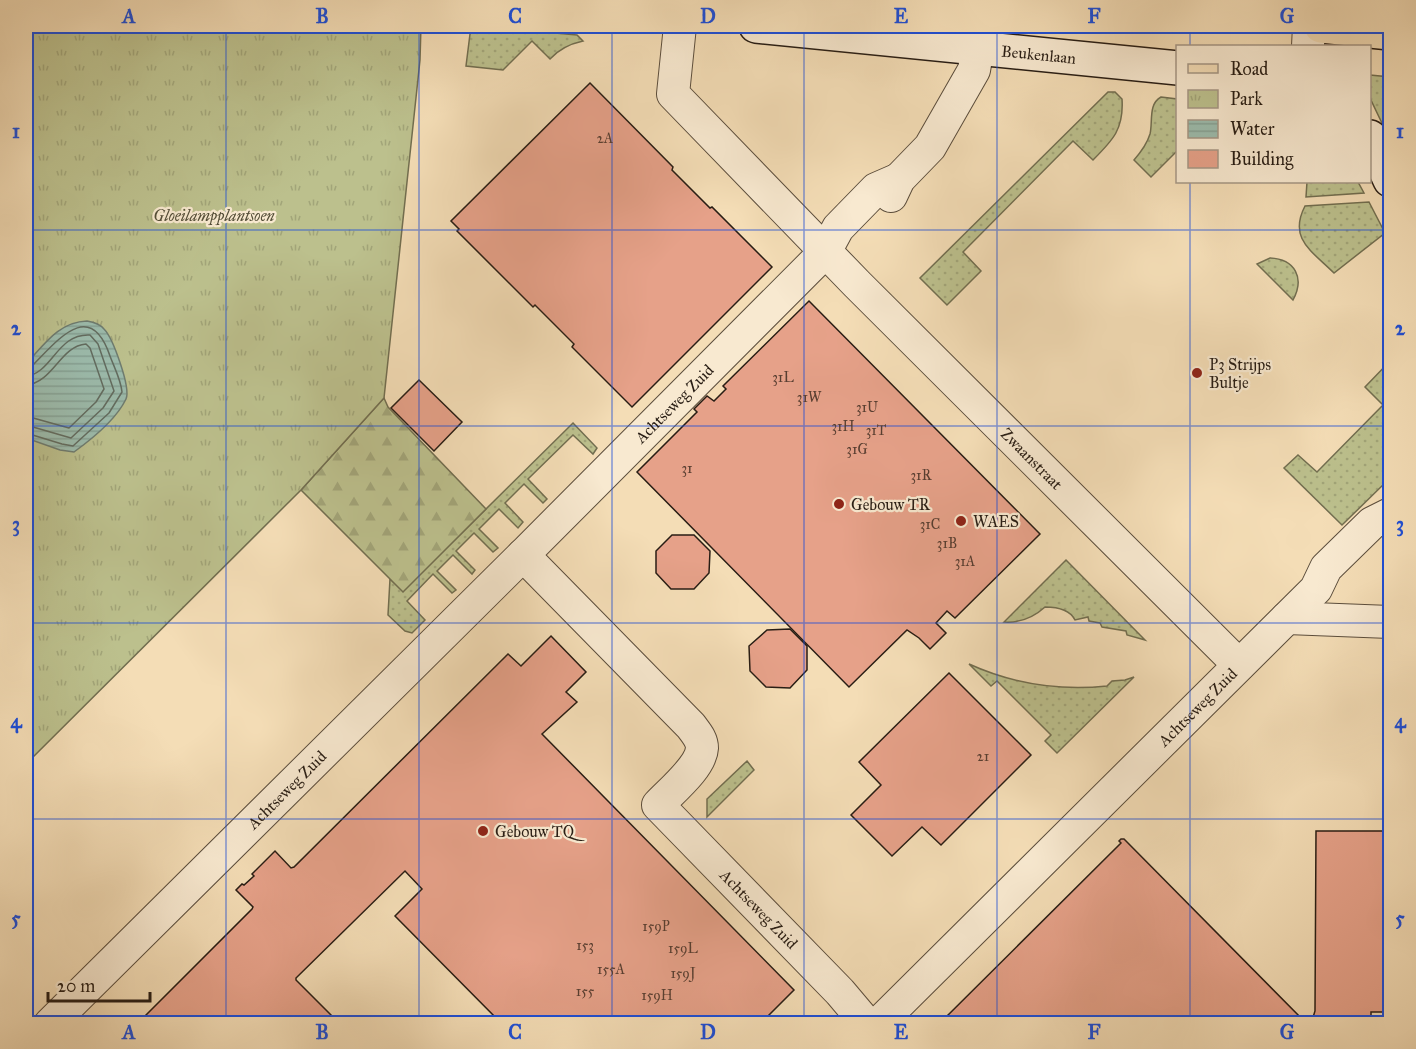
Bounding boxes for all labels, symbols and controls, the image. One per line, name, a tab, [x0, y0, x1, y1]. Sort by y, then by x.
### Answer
text: A	[120, 4, 136, 28]
text: B	[315, 4, 329, 28]
text: C	[508, 4, 522, 28]
text: D	[700, 4, 716, 28]
text: E	[894, 4, 909, 28]
text: F	[1087, 4, 1101, 28]
text: G	[1280, 4, 1295, 28]
street label: Beukenlaan	[1000, 41, 1077, 67]
legend	[1176, 45, 1371, 183]
text: Road	[1230, 58, 1268, 80]
text: Park	[1230, 88, 1263, 110]
text: Water	[1230, 118, 1275, 140]
text: 1	[12, 119, 20, 143]
text: 1	[1396, 119, 1404, 143]
house number: 2A	[597, 130, 614, 147]
text: Building	[1230, 148, 1294, 171]
park label: Gloeilampplantsoen	[153, 206, 275, 226]
text: 2	[11, 316, 22, 340]
text: 2	[1395, 316, 1406, 340]
place label: P3 Strijps Bultje	[1209, 355, 1271, 392]
street label: Achtseweg Zuid	[630, 360, 717, 447]
marker: P3 Strijps Bultje	[1190, 366, 1204, 380]
house number: 31L	[772, 369, 794, 386]
house number: 31W	[797, 389, 822, 406]
house number: 31U	[856, 399, 879, 416]
house number: 31H	[831, 418, 855, 435]
house number: 31T	[866, 422, 887, 439]
street label: Zwaanstraat	[997, 424, 1067, 493]
house number: 31G	[846, 441, 868, 458]
house number: 31	[681, 460, 693, 477]
house number: 31R	[911, 467, 933, 484]
place label: Gebouw TR	[851, 495, 931, 514]
marker: Gebouw TR	[832, 497, 846, 511]
text: 3	[12, 512, 20, 537]
place label: WAES	[973, 512, 1019, 531]
text: 3	[1396, 512, 1404, 537]
marker: WAES	[954, 514, 968, 528]
house number: 31C	[920, 516, 940, 533]
house number: 31B	[937, 535, 957, 552]
house number: 31A	[955, 553, 976, 570]
street label: Achtseweg Zuid	[1153, 664, 1241, 751]
text: 4	[10, 709, 22, 734]
text: 4	[1394, 709, 1406, 734]
street label: Achtseweg Zuid	[242, 746, 330, 833]
house number: 21	[977, 748, 990, 765]
place label: Gebouw TQ	[495, 822, 586, 841]
marker: Gebouw TQ	[476, 824, 490, 838]
street label: Achtseweg Zuid	[716, 865, 802, 953]
text: 5	[11, 906, 21, 930]
text: 5	[1395, 906, 1405, 930]
house number: 159P	[642, 918, 670, 935]
house number: 153	[576, 937, 594, 954]
house number: 159L	[668, 940, 699, 957]
house number: 155A	[597, 961, 626, 978]
scale bar	[48, 965, 150, 1003]
house number: 159J	[670, 965, 696, 983]
text: 20 m	[57, 975, 95, 997]
house number: 155	[576, 983, 595, 1000]
house number: 159H	[641, 987, 673, 1004]
text: A	[120, 1020, 136, 1044]
text: B	[315, 1020, 329, 1044]
text: C	[508, 1020, 522, 1044]
text: D	[700, 1020, 716, 1044]
text: E	[894, 1020, 909, 1044]
text: F	[1087, 1020, 1101, 1044]
text: G	[1280, 1020, 1295, 1044]

